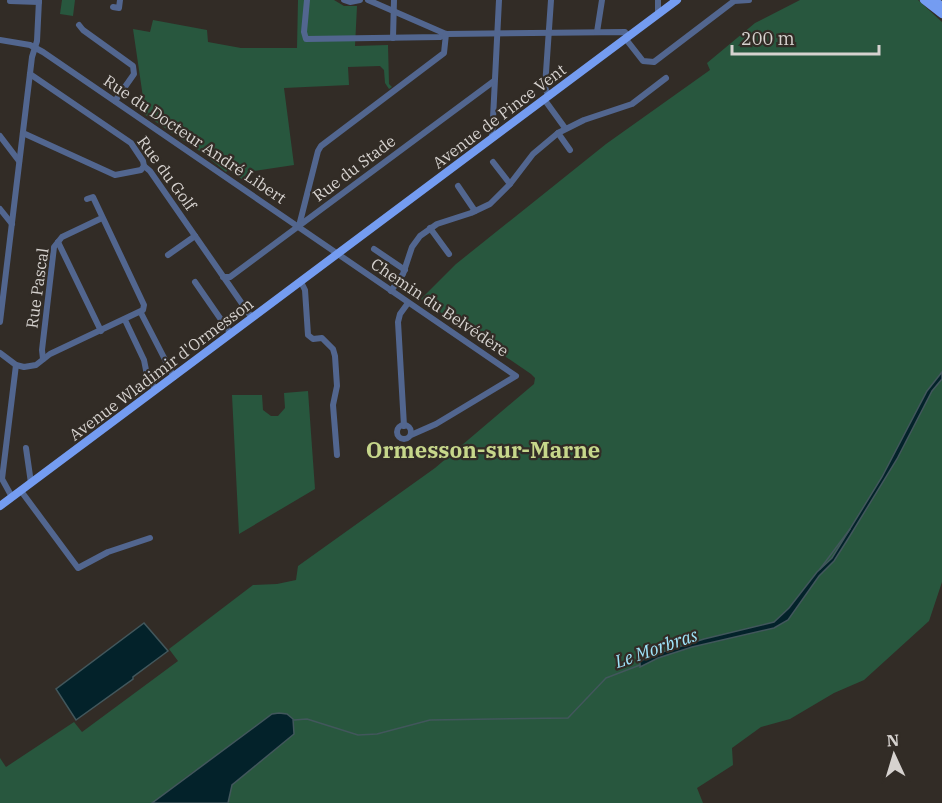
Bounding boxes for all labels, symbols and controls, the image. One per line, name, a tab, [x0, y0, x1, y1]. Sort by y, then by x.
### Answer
scale bar	[732, 18, 879, 56]
text: 200 m	[741, 27, 795, 50]
street label: Avenue de Pince Vent	[428, 59, 570, 173]
street label: Rue du Docteur André Libert	[100, 70, 290, 208]
street label: Rue du Stade	[309, 130, 399, 206]
street label: Rue du Golf	[133, 132, 202, 215]
street label: Rue Pascal	[21, 246, 53, 329]
street label: Chemin du Belvédère	[367, 253, 513, 361]
street label: Avenue Wladimir d'Ormesson	[65, 293, 257, 445]
district label: Ormesson-sur-Marne	[366, 435, 600, 464]
water label: Le Morbras	[611, 623, 701, 673]
north arrow	[864, 725, 924, 785]
text: N	[886, 730, 900, 750]

